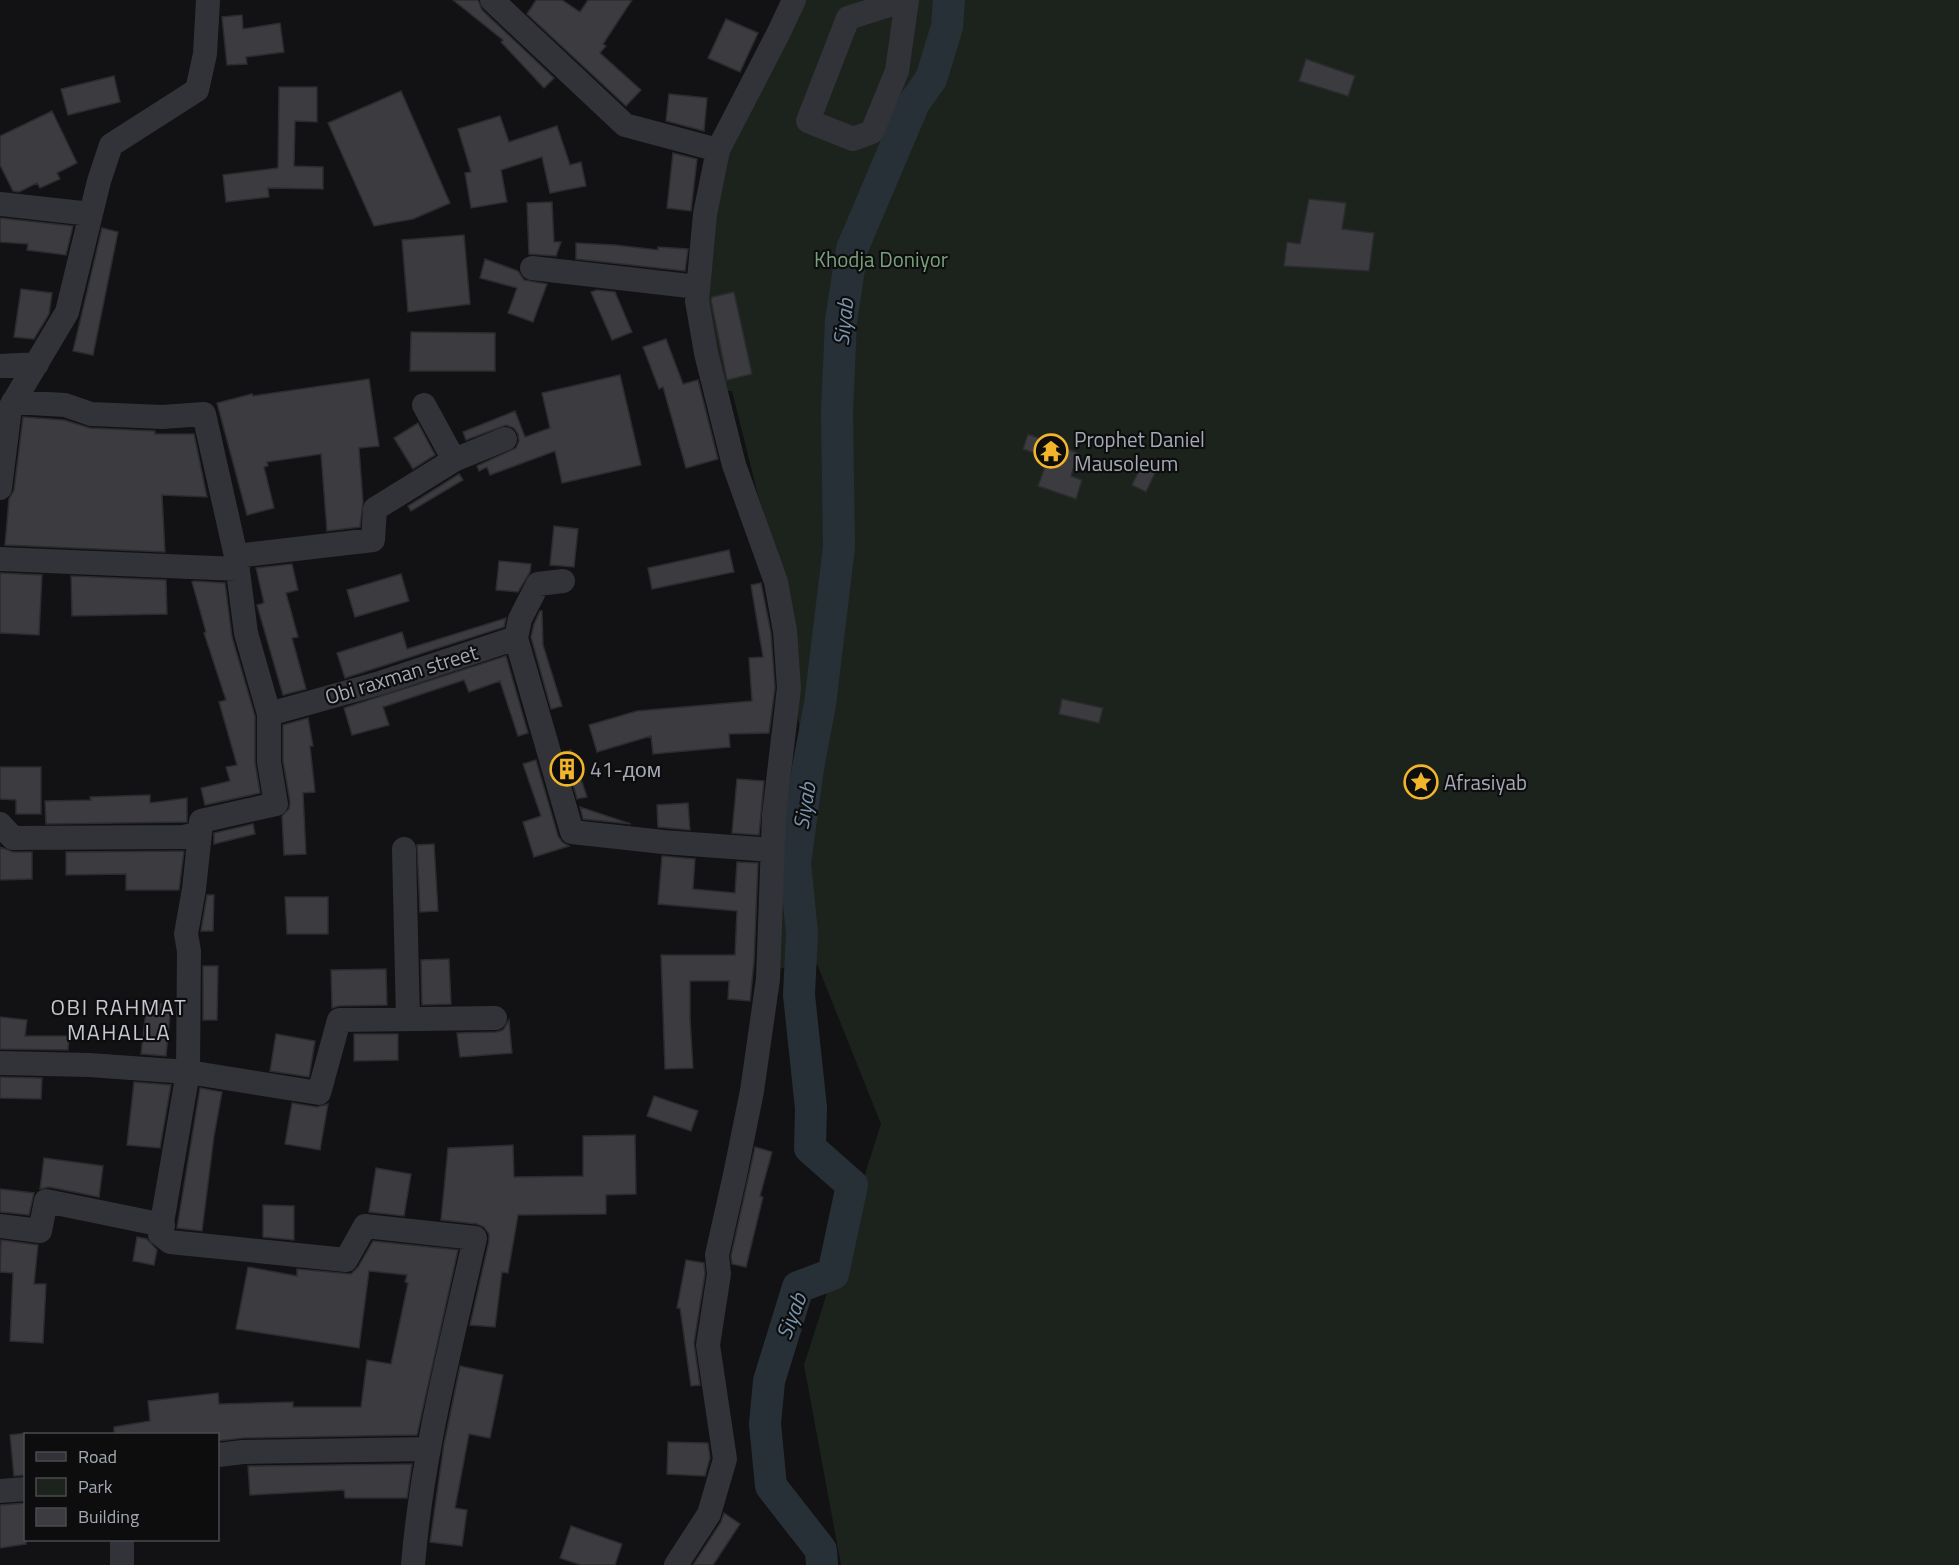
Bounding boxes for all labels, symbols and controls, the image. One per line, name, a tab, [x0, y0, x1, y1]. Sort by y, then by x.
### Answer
park label: Khodja Doniyor	[814, 243, 948, 275]
water label: Siyab	[824, 296, 862, 347]
place label: Prophet Daniel Mausoleum	[1074, 423, 1205, 479]
temple icon: Prophet Daniel Mausoleum	[1033, 433, 1069, 469]
street label: Obi raxman street	[321, 635, 482, 712]
building icon: 41-дом	[549, 751, 585, 787]
place label: 41-дом	[590, 753, 661, 785]
place icon: Afrasiyab	[1403, 764, 1439, 800]
place label: Afrasiyab	[1444, 766, 1527, 798]
water label: Siyab	[784, 779, 825, 832]
district label: OBI RAHMAT MAHALLA	[51, 990, 187, 1049]
water label: Siyab	[767, 1287, 816, 1344]
legend	[24, 1433, 219, 1541]
text: Road	[78, 1443, 117, 1470]
text: Park	[78, 1473, 113, 1500]
text: Building	[78, 1503, 139, 1530]

